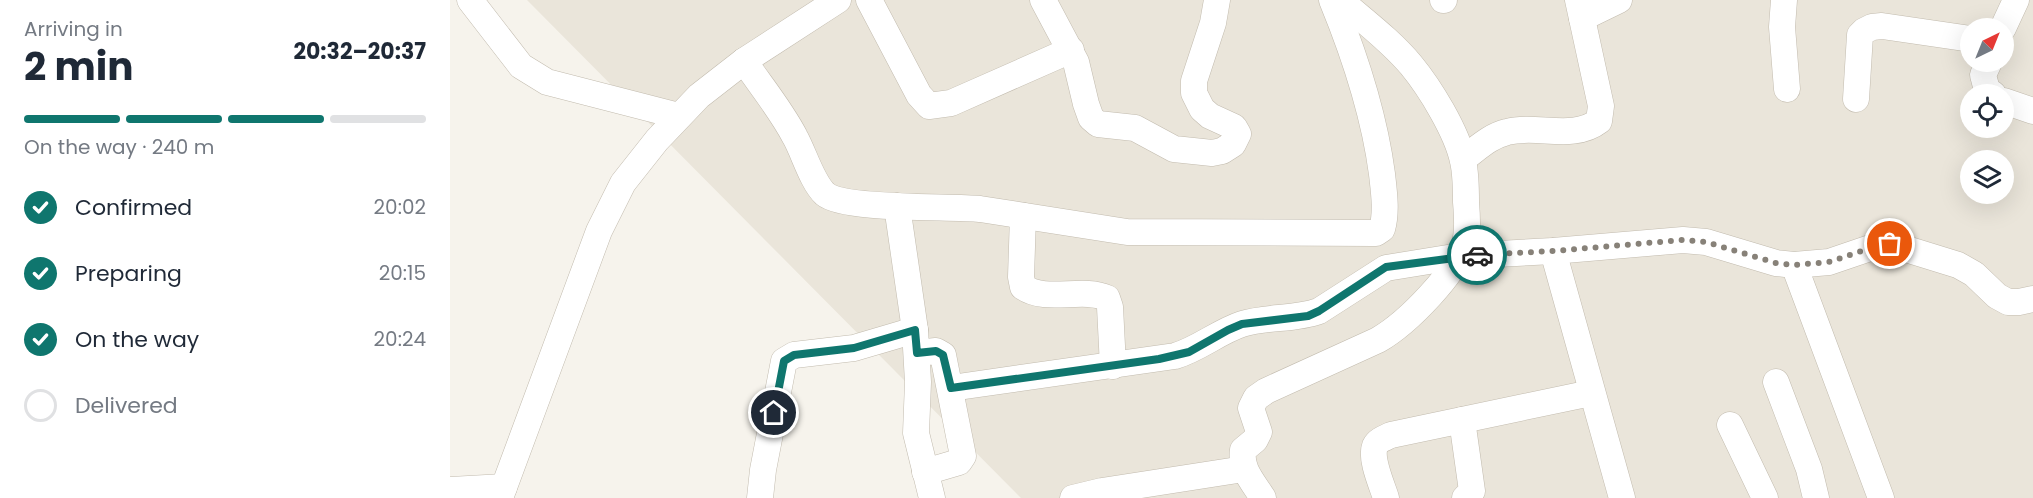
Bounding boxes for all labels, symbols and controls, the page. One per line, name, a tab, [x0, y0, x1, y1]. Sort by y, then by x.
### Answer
text: Arriving in	[24, 15, 123, 43]
north arrow	[1960, 18, 2014, 72]
map controls	[1960, 18, 2014, 204]
text: 20:32–20:37	[293, 36, 426, 67]
text: 2 min	[24, 39, 134, 94]
button: locate	[1960, 84, 2014, 138]
text: On the way · 240 m	[24, 133, 214, 161]
button: layers	[1960, 150, 2014, 204]
icon: check	[24, 191, 57, 224]
text: Confirmed	[75, 192, 192, 223]
text: 20:02	[374, 193, 426, 221]
pin	[1864, 218, 1915, 269]
courier	[1447, 225, 1507, 285]
icon: bag	[1873, 227, 1906, 260]
icon: car	[1461, 239, 1494, 272]
icon: check	[24, 257, 57, 290]
text: Preparing	[75, 258, 182, 289]
text: 20:15	[379, 259, 426, 287]
icon: check	[24, 323, 57, 356]
text: On the way	[75, 324, 199, 355]
text: 20:24	[374, 325, 426, 353]
pin	[748, 387, 799, 438]
text: Delivered	[75, 390, 178, 421]
icon: home	[757, 396, 790, 429]

